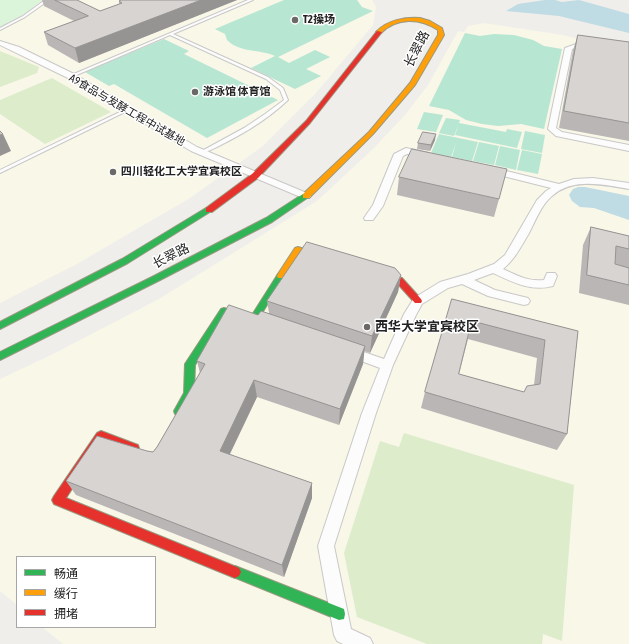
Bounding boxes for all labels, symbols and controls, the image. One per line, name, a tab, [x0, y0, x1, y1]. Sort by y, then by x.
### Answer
place label: T2操场	[303, 13, 335, 27]
marker: T2操场	[290, 15, 300, 25]
street label: 长翠路	[401, 28, 433, 70]
street label: A9食品与发酵工程中试基地	[67, 71, 187, 149]
place label: 游泳馆 体育馆	[203, 85, 271, 99]
marker: 游泳馆 体育馆	[190, 87, 200, 97]
place label: 四川轻化工大学宜宾校区	[121, 165, 242, 179]
marker: 四川轻化工大学宜宾校区	[108, 167, 118, 177]
street label: 长翠路	[150, 240, 192, 272]
place label: 西华大学宜宾校区	[375, 319, 479, 335]
marker: 西华大学宜宾校区	[362, 322, 372, 332]
legend	[16, 556, 156, 628]
text: 畅通	[54, 567, 78, 581]
text: 缓行	[54, 587, 78, 601]
text: 拥堵	[54, 607, 78, 621]

